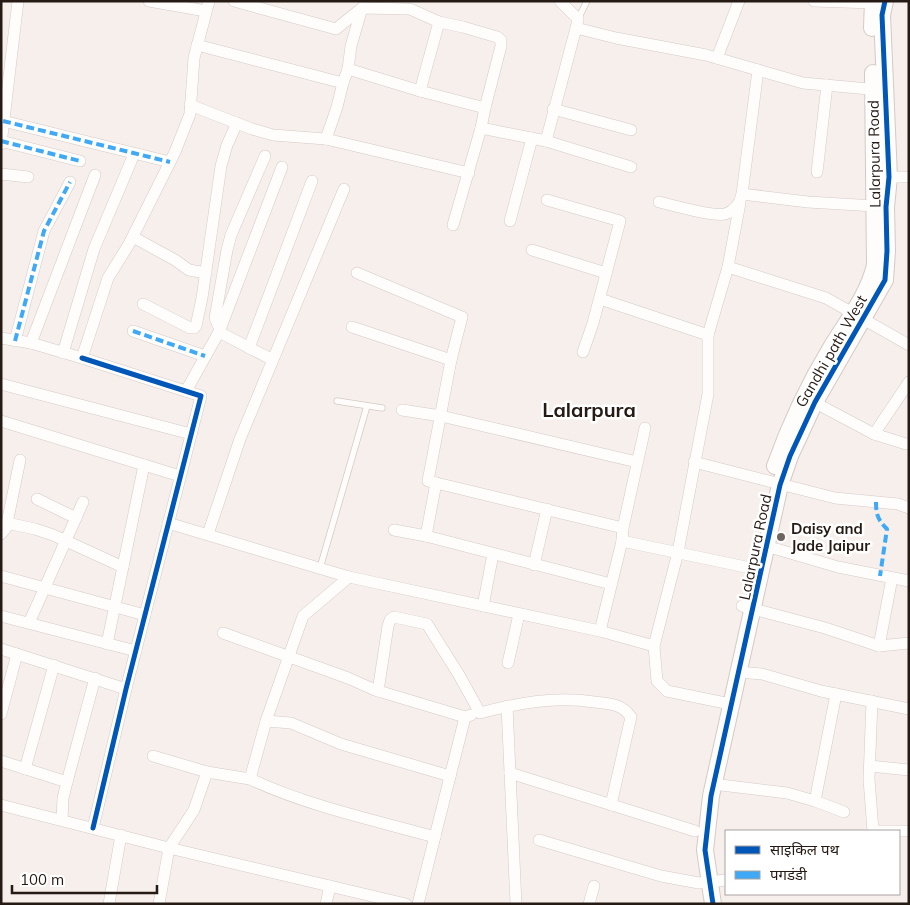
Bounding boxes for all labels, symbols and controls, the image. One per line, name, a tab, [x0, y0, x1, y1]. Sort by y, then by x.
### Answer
street label: Lalarpura Road	[864, 100, 884, 208]
street label: Gandhi path West	[791, 291, 871, 411]
district label: Lalarpura	[542, 397, 636, 422]
street label: Lalarpura Road	[734, 492, 776, 602]
place label: Daisy and Jade Jaipur	[791, 519, 870, 555]
marker: Daisy and Jade Jaipur	[775, 531, 787, 543]
legend	[725, 830, 900, 895]
text: साइकिल पथ	[770, 840, 839, 859]
scale bar	[12, 862, 158, 894]
text: पगडंडी	[770, 865, 808, 884]
text: 100 m	[20, 870, 64, 889]

